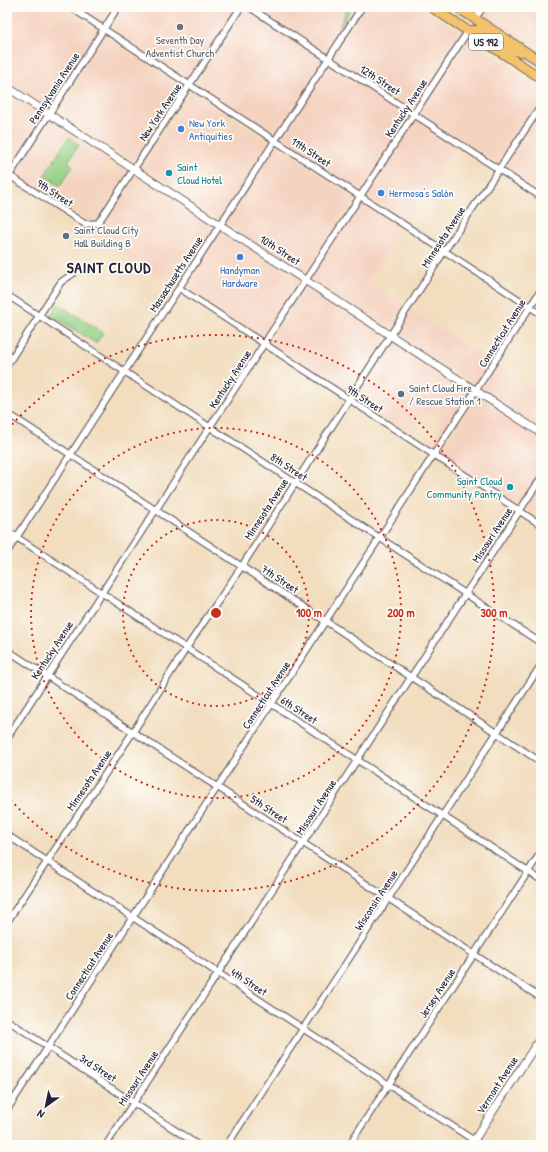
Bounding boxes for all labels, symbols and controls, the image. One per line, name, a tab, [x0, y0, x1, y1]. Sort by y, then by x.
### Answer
marker: Seventh Day Adventist Church	[175, 22, 185, 32]
place label: Seventh Day Adventist Church	[146, 33, 215, 60]
road number: US 192	[469, 34, 503, 50]
street label: Pennsylvania Avenue	[26, 49, 83, 126]
street label: 12th Street	[357, 62, 403, 98]
street label: Kentucky Avenue	[382, 75, 431, 140]
street label: New York Avenue	[136, 80, 185, 143]
place label: New York Antiquities	[189, 116, 232, 143]
marker: New York Antiquities	[176, 124, 186, 134]
street label: 11th Street	[289, 134, 334, 170]
place label: Saint Cloud Hotel	[177, 160, 222, 187]
marker: Saint Cloud Hotel	[164, 168, 174, 178]
street label: 9th Street	[34, 176, 76, 210]
place label: Hermosa's Salón	[389, 186, 454, 200]
marker: Hermosa's Salón	[376, 188, 386, 198]
street label: Minnesota Avenue	[418, 203, 468, 270]
place label: Saint Cloud City Hall Building B	[74, 223, 139, 250]
marker: Saint Cloud City Hall Building B	[61, 231, 71, 241]
street label: 10th Street	[257, 232, 303, 268]
street label: Massachusetts Avenue	[146, 233, 206, 315]
marker: Handyman Hardware	[235, 252, 245, 262]
district label: SAINT CLOUD	[67, 257, 151, 278]
place label: Handyman Hardware	[220, 263, 260, 290]
street label: Connecticut Avenue	[475, 296, 529, 370]
street label: Kentucky Avenue	[206, 346, 255, 411]
place label: Saint Cloud Fire / Rescue Station 1	[409, 381, 481, 408]
street label: 9th Street	[344, 382, 386, 416]
marker: Saint Cloud Fire / Rescue Station 1	[396, 389, 406, 399]
street label: 8th Street	[268, 450, 310, 484]
place label: Saint Cloud Community Pantry	[427, 474, 503, 501]
street label: Minnesota Avenue	[241, 475, 291, 542]
marker: Saint Cloud Community Pantry	[505, 482, 515, 492]
street label: Missouri Avenue	[469, 504, 515, 565]
street label: 7th Street	[259, 562, 302, 596]
text: 100 m	[296, 604, 322, 621]
text: 200 m	[387, 604, 415, 621]
text: 300 m	[480, 604, 508, 621]
centre of rings	[209, 606, 223, 620]
street label: Kentucky Avenue	[28, 617, 77, 682]
street label: Connecticut Avenue	[239, 658, 293, 732]
street label: 6th Street	[278, 693, 320, 727]
street label: Minnesota Avenue	[63, 746, 115, 813]
street label: Missouri Avenue	[293, 776, 339, 837]
street label: 5th Street	[248, 792, 290, 826]
street label: Wisconsin Avenue	[351, 867, 401, 933]
street label: Connecticut Avenue	[62, 929, 116, 1003]
street label: 4th Street	[228, 965, 270, 999]
street label: Jersey Avenue	[416, 965, 459, 1020]
street label: Missouri Avenue	[115, 1047, 161, 1108]
street label: 3rd Street	[77, 1051, 119, 1085]
street label: Vermont Avenue	[473, 1053, 521, 1116]
north arrow	[26, 1086, 66, 1126]
text: N	[34, 1107, 47, 1122]

